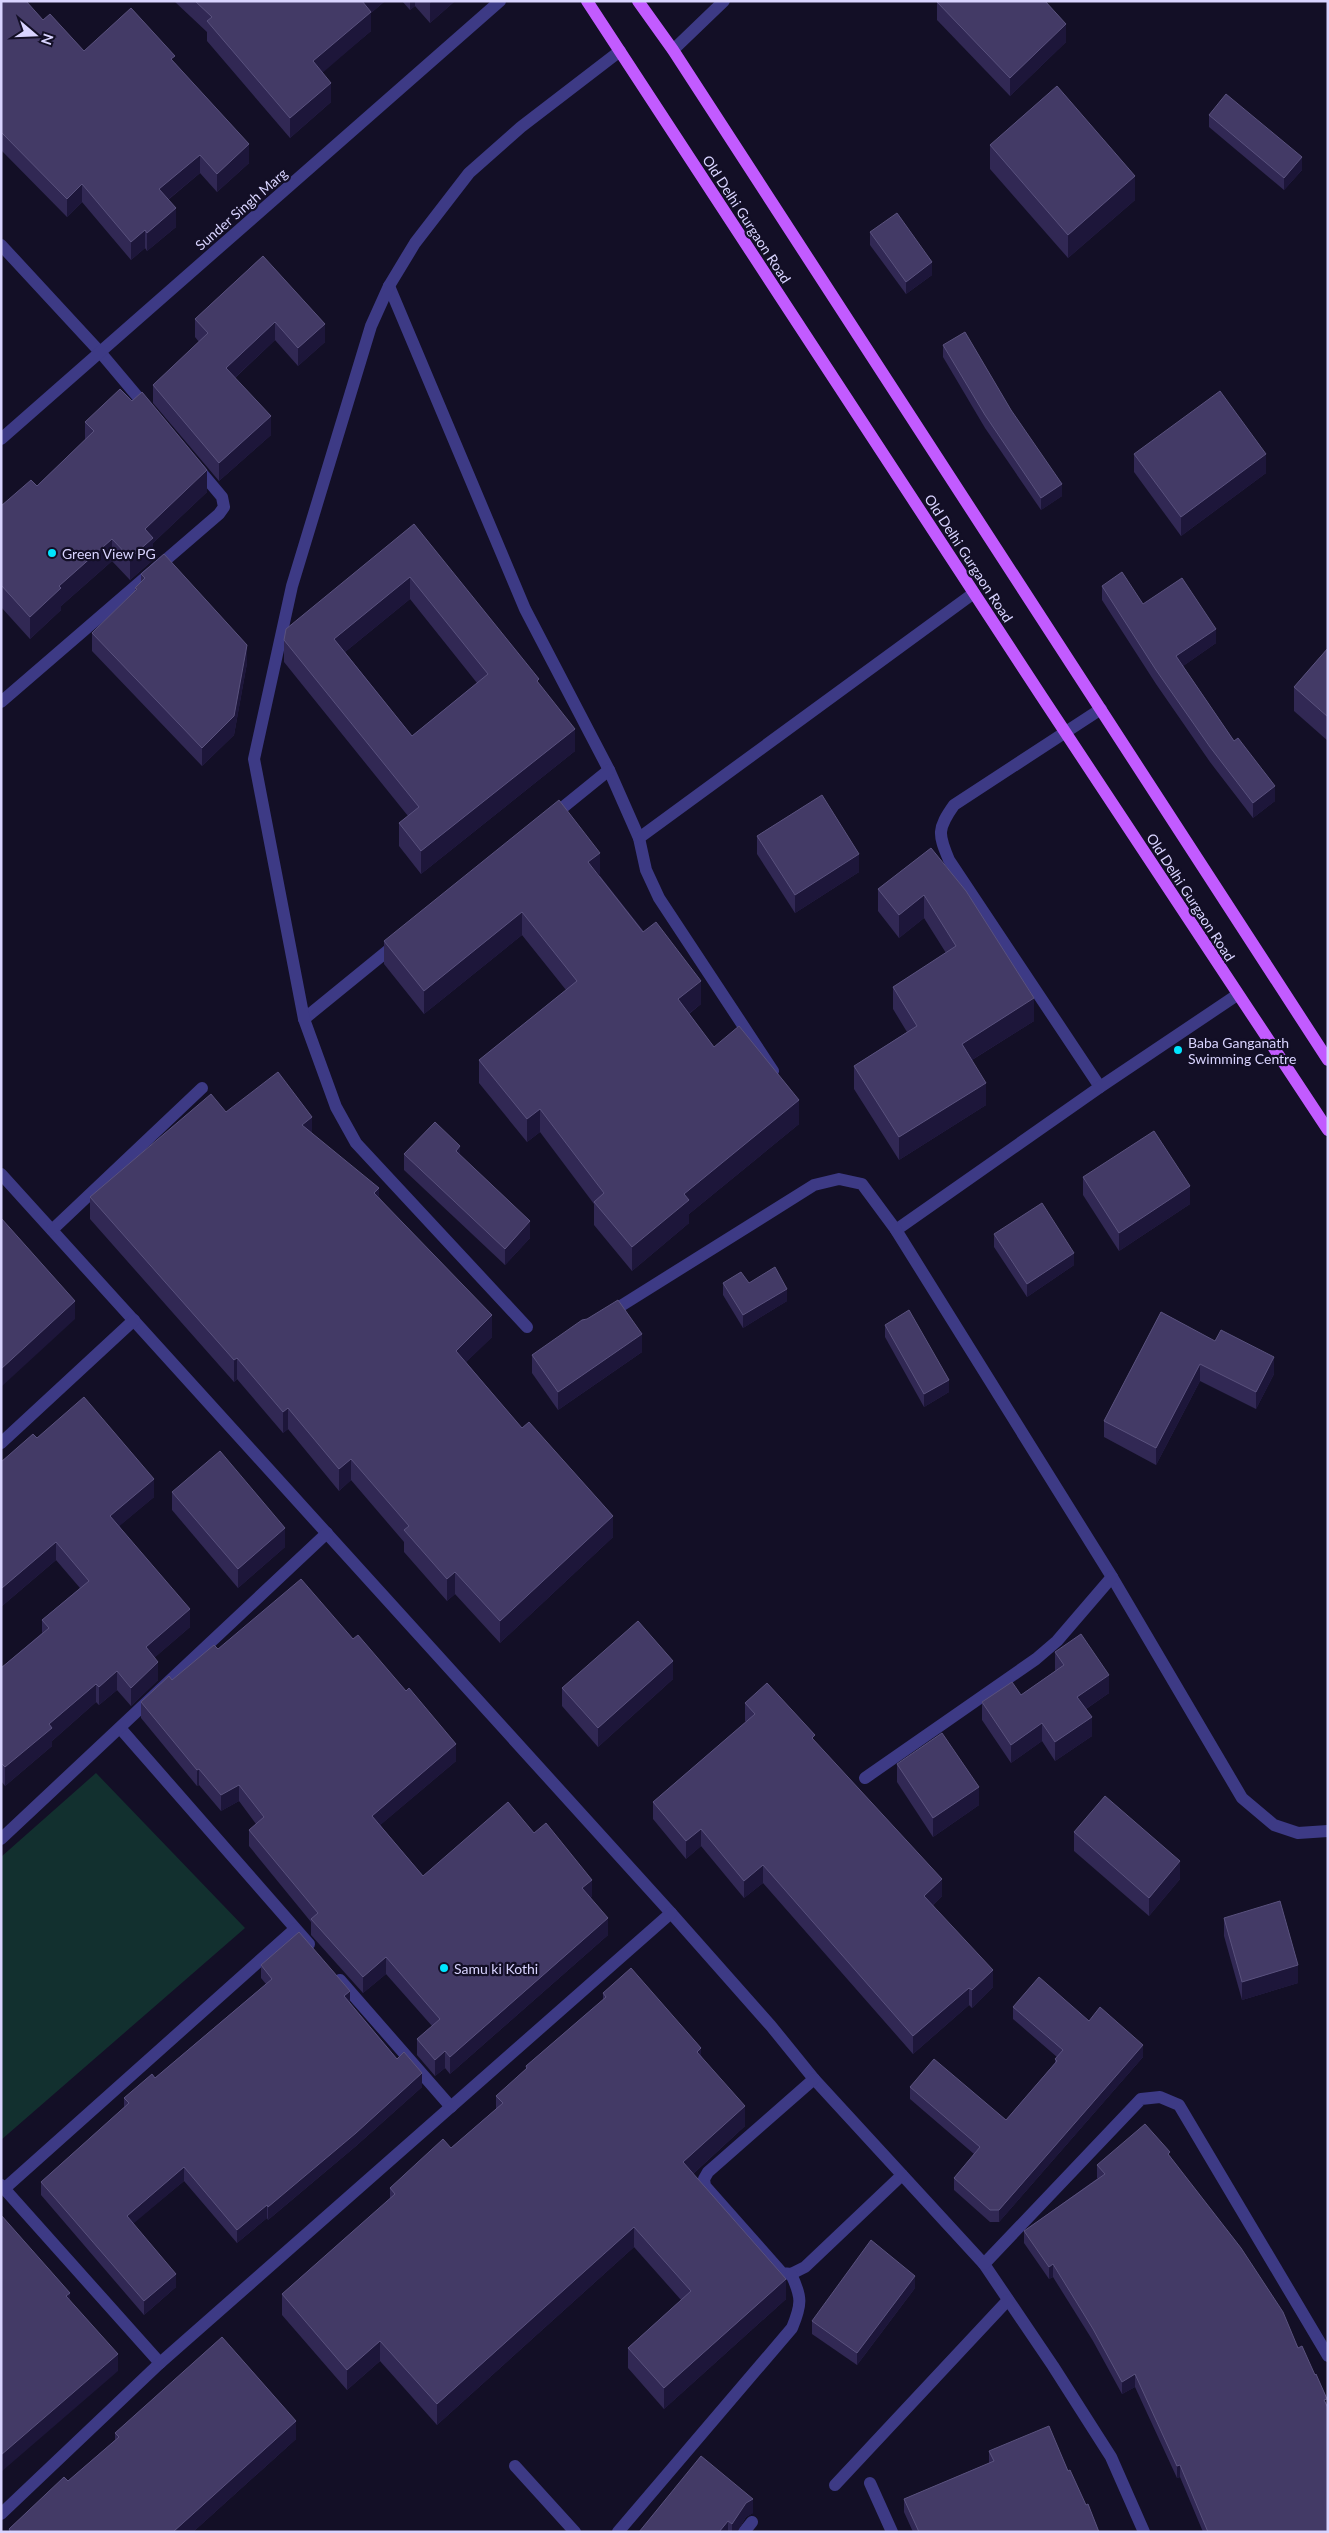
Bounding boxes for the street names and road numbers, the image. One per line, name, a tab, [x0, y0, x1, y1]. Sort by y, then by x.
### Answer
street label: Old Delhi Gurgaon Road	[699, 152, 795, 286]
street label: Sunder Singh Marg	[192, 165, 290, 253]
street label: Old Delhi Gurgaon Road	[921, 491, 1017, 625]
street label: Old Delhi Gurgaon Road	[1143, 830, 1239, 964]

